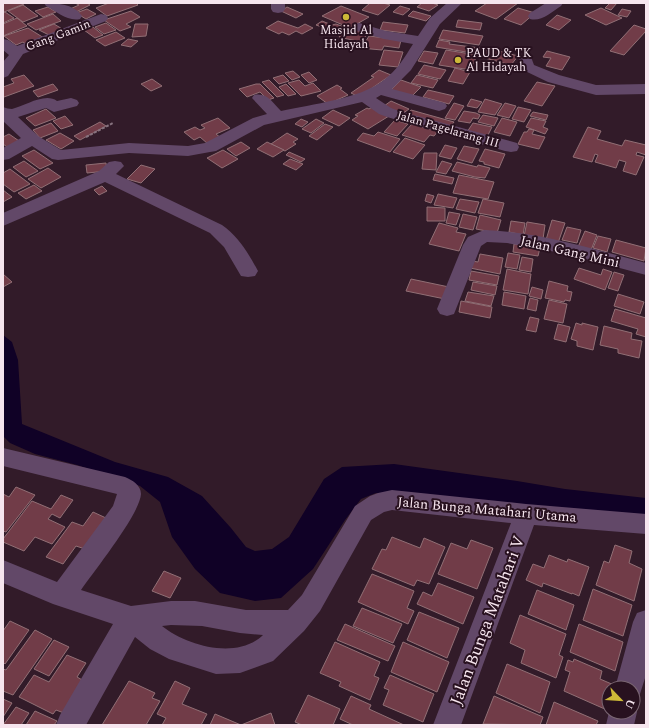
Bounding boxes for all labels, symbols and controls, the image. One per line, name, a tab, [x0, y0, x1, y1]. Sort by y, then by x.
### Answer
marker: Masjid Al Hidayah	[341, 12, 351, 22]
street label: Gang Gamin	[23, 14, 93, 56]
place label: Masjid Al Hidayah	[320, 21, 372, 54]
place label: PAUD & TK Al Hidayah	[466, 44, 532, 77]
marker: PAUD & TK Al Hidayah	[453, 55, 463, 65]
street label: Jalan Pagelarang III	[394, 106, 501, 153]
street label: Jalan Gang Mini	[518, 230, 622, 273]
street label: Jalan Bunga Matahari Utama	[397, 491, 577, 528]
street label: Jalan Bunga Matahari V	[444, 532, 532, 709]
north arrow	[601, 680, 641, 720]
text: U	[620, 696, 639, 712]

